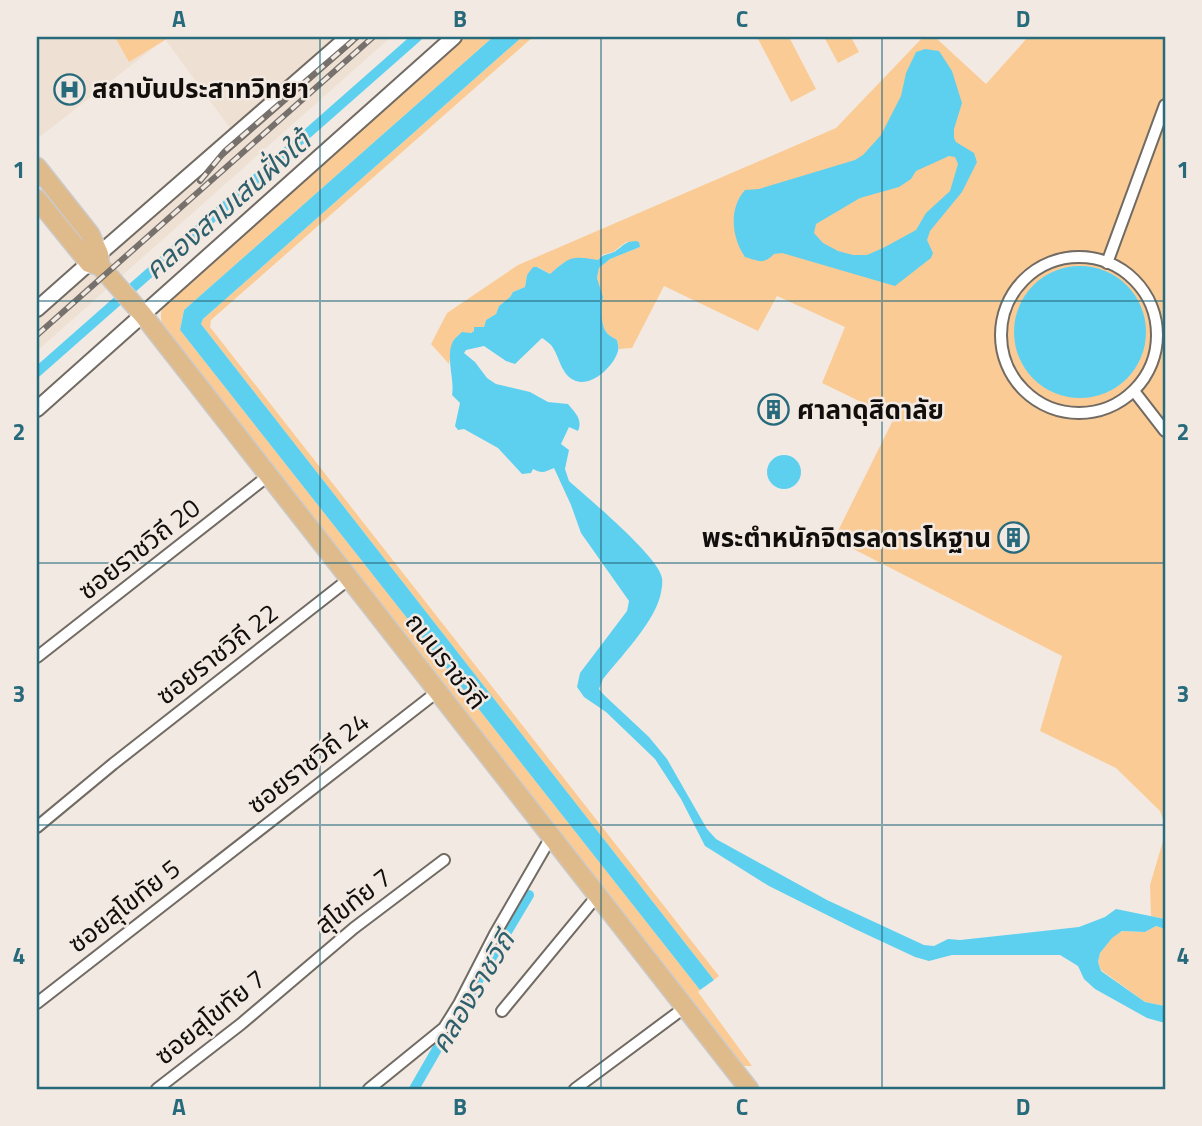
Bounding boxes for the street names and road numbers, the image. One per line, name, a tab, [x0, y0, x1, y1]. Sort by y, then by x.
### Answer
street label: ซอยราชวิถี 20	[69, 488, 208, 609]
street label: ซอยราชวิถี 22	[147, 593, 286, 714]
street label: ถนนราชวิถี	[396, 604, 497, 717]
street label: ซอยราชวิถี 24	[238, 702, 377, 823]
street label: ซอยสุโขทัย 5	[59, 849, 188, 962]
street label: สุโขทัย 7	[306, 858, 400, 943]
street label: ซอยสุโขทัย 7	[146, 960, 274, 1074]

